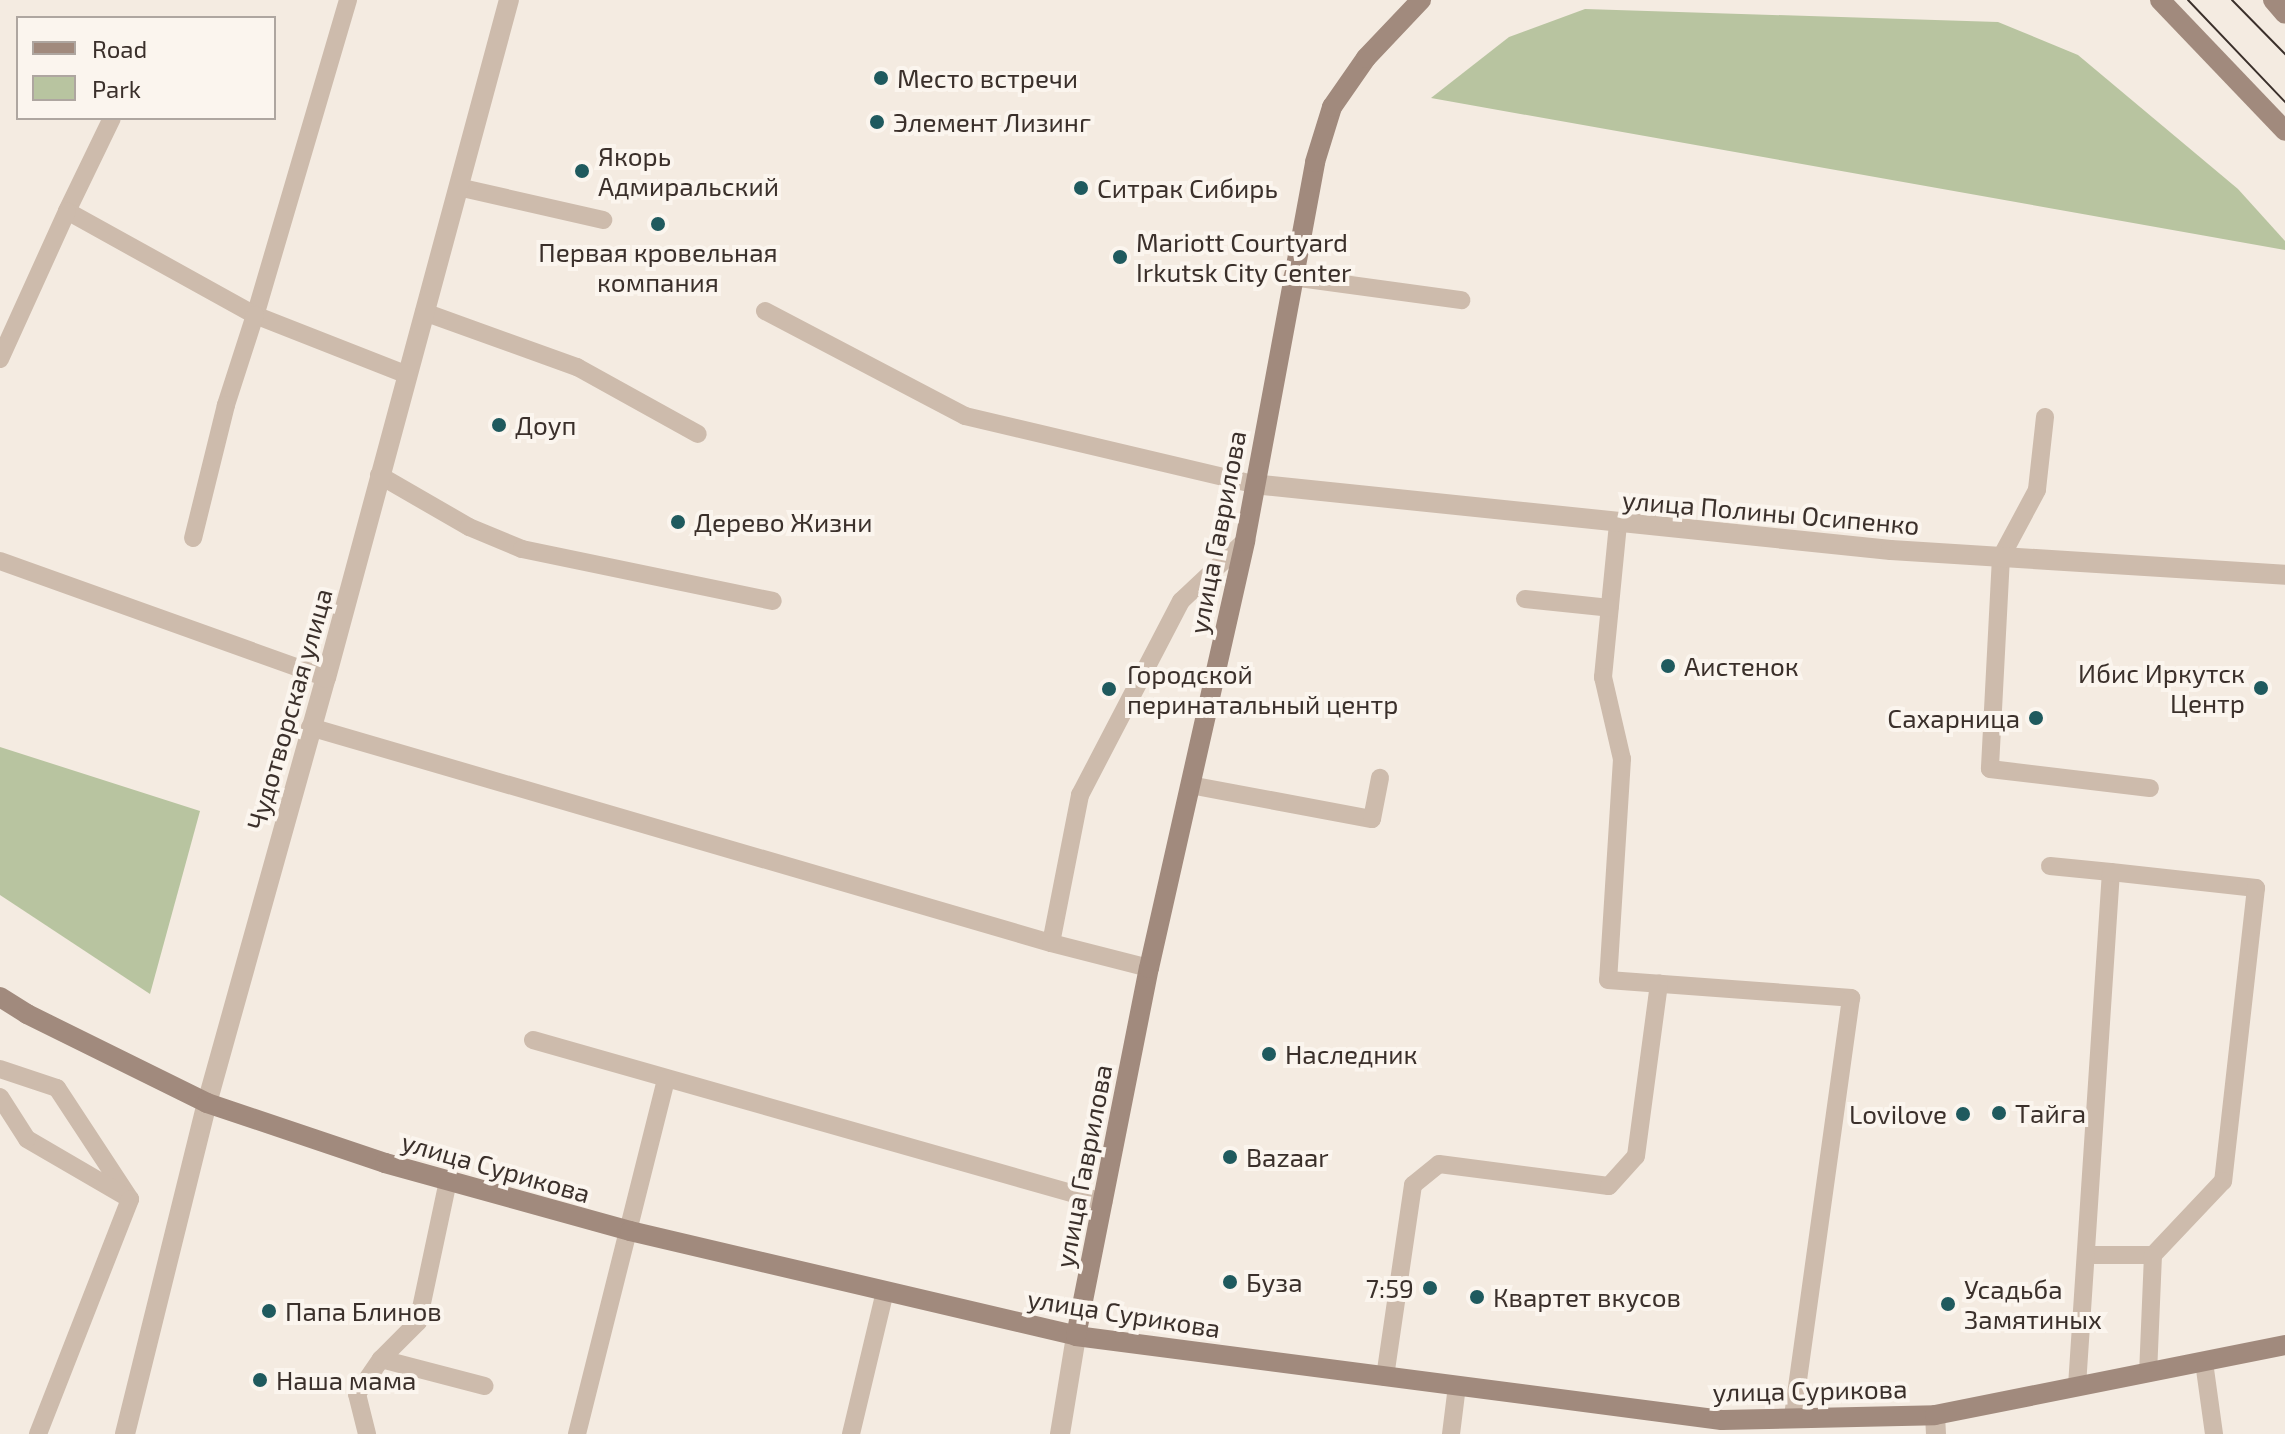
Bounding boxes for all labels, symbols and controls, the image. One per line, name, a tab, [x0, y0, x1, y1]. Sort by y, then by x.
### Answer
legend	[16, 16, 276, 120]
text: Road	[92, 34, 147, 63]
place label: Место встречи	[897, 62, 1078, 94]
marker: Место встречи	[872, 69, 890, 87]
text: Park	[92, 74, 141, 103]
place label: Элемент Лизинг	[893, 106, 1091, 138]
marker: Элемент Лизинг	[868, 113, 886, 131]
place label: Якорь Адмиральский	[598, 140, 779, 202]
marker: Якорь Адмиральский	[573, 162, 591, 180]
place label: Ситрак Сибирь	[1097, 172, 1278, 204]
marker: Ситрак Сибирь	[1072, 179, 1090, 197]
marker: Первая кровельная компания	[649, 215, 667, 233]
place label: Mariott Courtyard Irkutsk City Center	[1136, 226, 1352, 288]
place label: Первая кровельная компания	[538, 236, 778, 298]
marker: Mariott Courtyard Irkutsk City Center	[1111, 248, 1129, 266]
place label: Доуп	[515, 409, 576, 441]
marker: Доуп	[490, 416, 508, 434]
street label: улица Гаврилова	[1182, 428, 1252, 636]
street label: улица Полины Осипенко	[1621, 483, 1921, 541]
place label: Дерево Жизни	[694, 506, 872, 538]
marker: Дерево Жизни	[669, 513, 687, 531]
street label: Чудотворская улица	[240, 585, 338, 833]
place label: Аистенок	[1684, 650, 1799, 682]
marker: Аистенок	[1659, 657, 1677, 675]
place label: Ибис Иркутск Центр	[2078, 657, 2245, 718]
place label: Городской перинатальный центр	[1127, 658, 1398, 720]
marker: Городской перинатальный центр	[1098, 678, 1120, 700]
marker: Ибис Иркутск Центр	[2252, 679, 2270, 697]
place label: Сахарница	[1887, 702, 2020, 734]
marker: Сахарница	[2027, 709, 2045, 727]
place label: Наследник	[1285, 1038, 1418, 1070]
marker: Наследник	[1260, 1045, 1278, 1063]
street label: улица Гаврилова	[1048, 1062, 1118, 1270]
place label: Тайга	[2015, 1097, 2086, 1129]
place label: Lovilove	[1849, 1098, 1947, 1130]
marker: Тайга	[1990, 1104, 2008, 1122]
marker: Lovilove	[1954, 1105, 1972, 1123]
street label: улица Сурикова	[398, 1125, 594, 1209]
place label: Bazaar	[1246, 1141, 1329, 1173]
marker: Bazaar	[1221, 1148, 1239, 1166]
place label: Буза	[1246, 1266, 1302, 1298]
place label: 7:59	[1366, 1272, 1414, 1304]
marker: Буза	[1221, 1273, 1239, 1291]
place label: Усадьба Замятиных	[1964, 1273, 2102, 1334]
marker: 7:59	[1421, 1279, 1439, 1297]
place label: Квартет вкусов	[1493, 1281, 1681, 1313]
street label: улица Сурикова	[1025, 1282, 1223, 1344]
marker: Квартет вкусов	[1468, 1288, 1486, 1306]
place label: Папа Блинов	[285, 1295, 442, 1327]
marker: Усадьба Замятиных	[1939, 1295, 1957, 1313]
marker: Папа Блинов	[260, 1302, 278, 1320]
place label: Наша мама	[276, 1364, 416, 1396]
marker: Наша мама	[251, 1371, 269, 1389]
street label: улица Сурикова	[1712, 1373, 1908, 1407]

